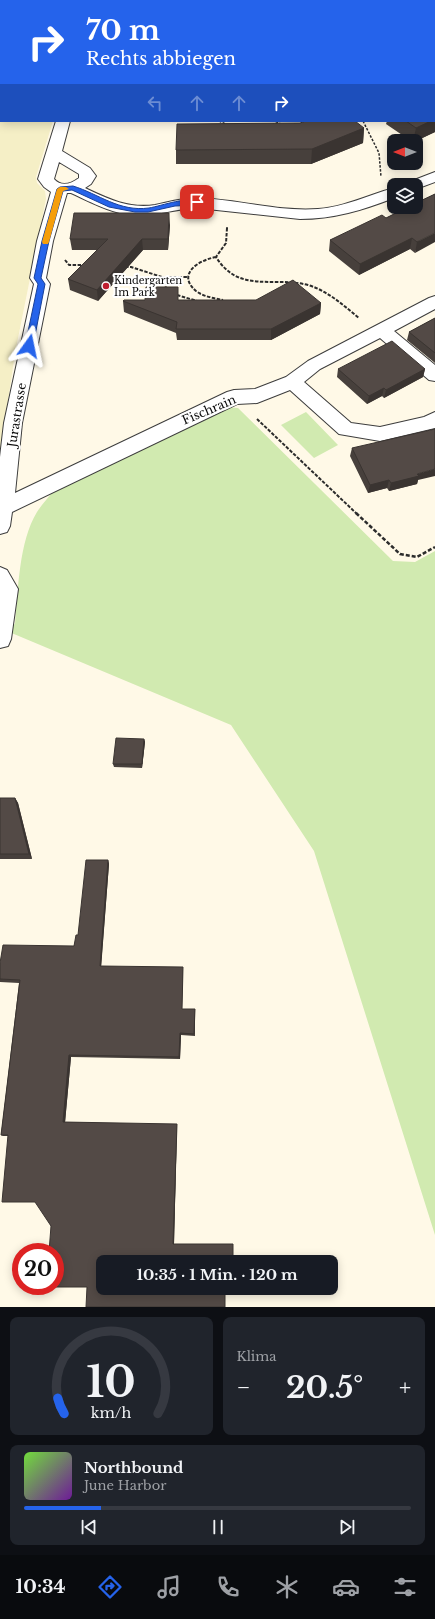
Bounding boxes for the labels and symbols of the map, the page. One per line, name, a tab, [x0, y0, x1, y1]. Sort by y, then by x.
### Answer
north arrow	[387, 134, 423, 170]
pin	[180, 185, 214, 219]
place label: Kindergarten Im Park	[114, 274, 182, 299]
marker: Kindergarten Im Park	[101, 281, 111, 291]
position arrow	[8, 325, 50, 367]
street label: Jurastrasse	[4, 382, 29, 450]
street label: Fischrain	[180, 391, 238, 428]
speed limit sign: 20	[12, 1243, 64, 1295]

